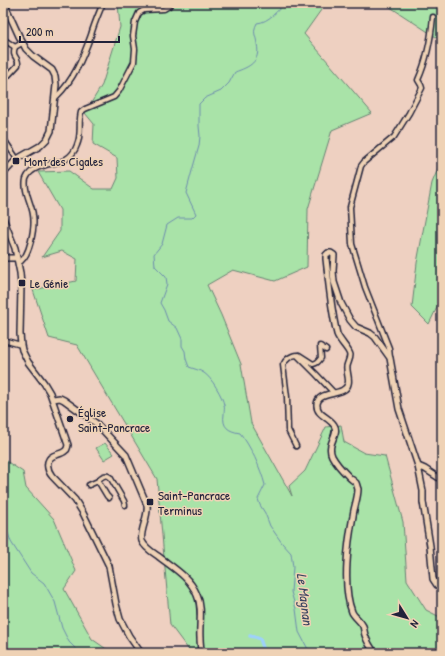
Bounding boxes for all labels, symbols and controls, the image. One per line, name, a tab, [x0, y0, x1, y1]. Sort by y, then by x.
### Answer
scale bar	[20, 18, 119, 44]
text: 200 m	[26, 23, 53, 40]
place label: Mont des Cigales	[24, 152, 103, 170]
marker: Mont des Cigales	[11, 156, 21, 166]
place label: Le Génie	[30, 274, 68, 292]
marker: Le Génie	[17, 278, 27, 288]
place label: Église Saint-Pancrace	[78, 403, 150, 436]
marker: Église Saint-Pancrace	[65, 414, 75, 424]
place label: Saint-Pancrace Terminus	[158, 486, 230, 519]
marker: Saint-Pancrace Terminus	[145, 497, 155, 507]
water label: Le Magnan	[292, 572, 318, 628]
north arrow	[387, 598, 427, 638]
text: N	[408, 617, 422, 631]

